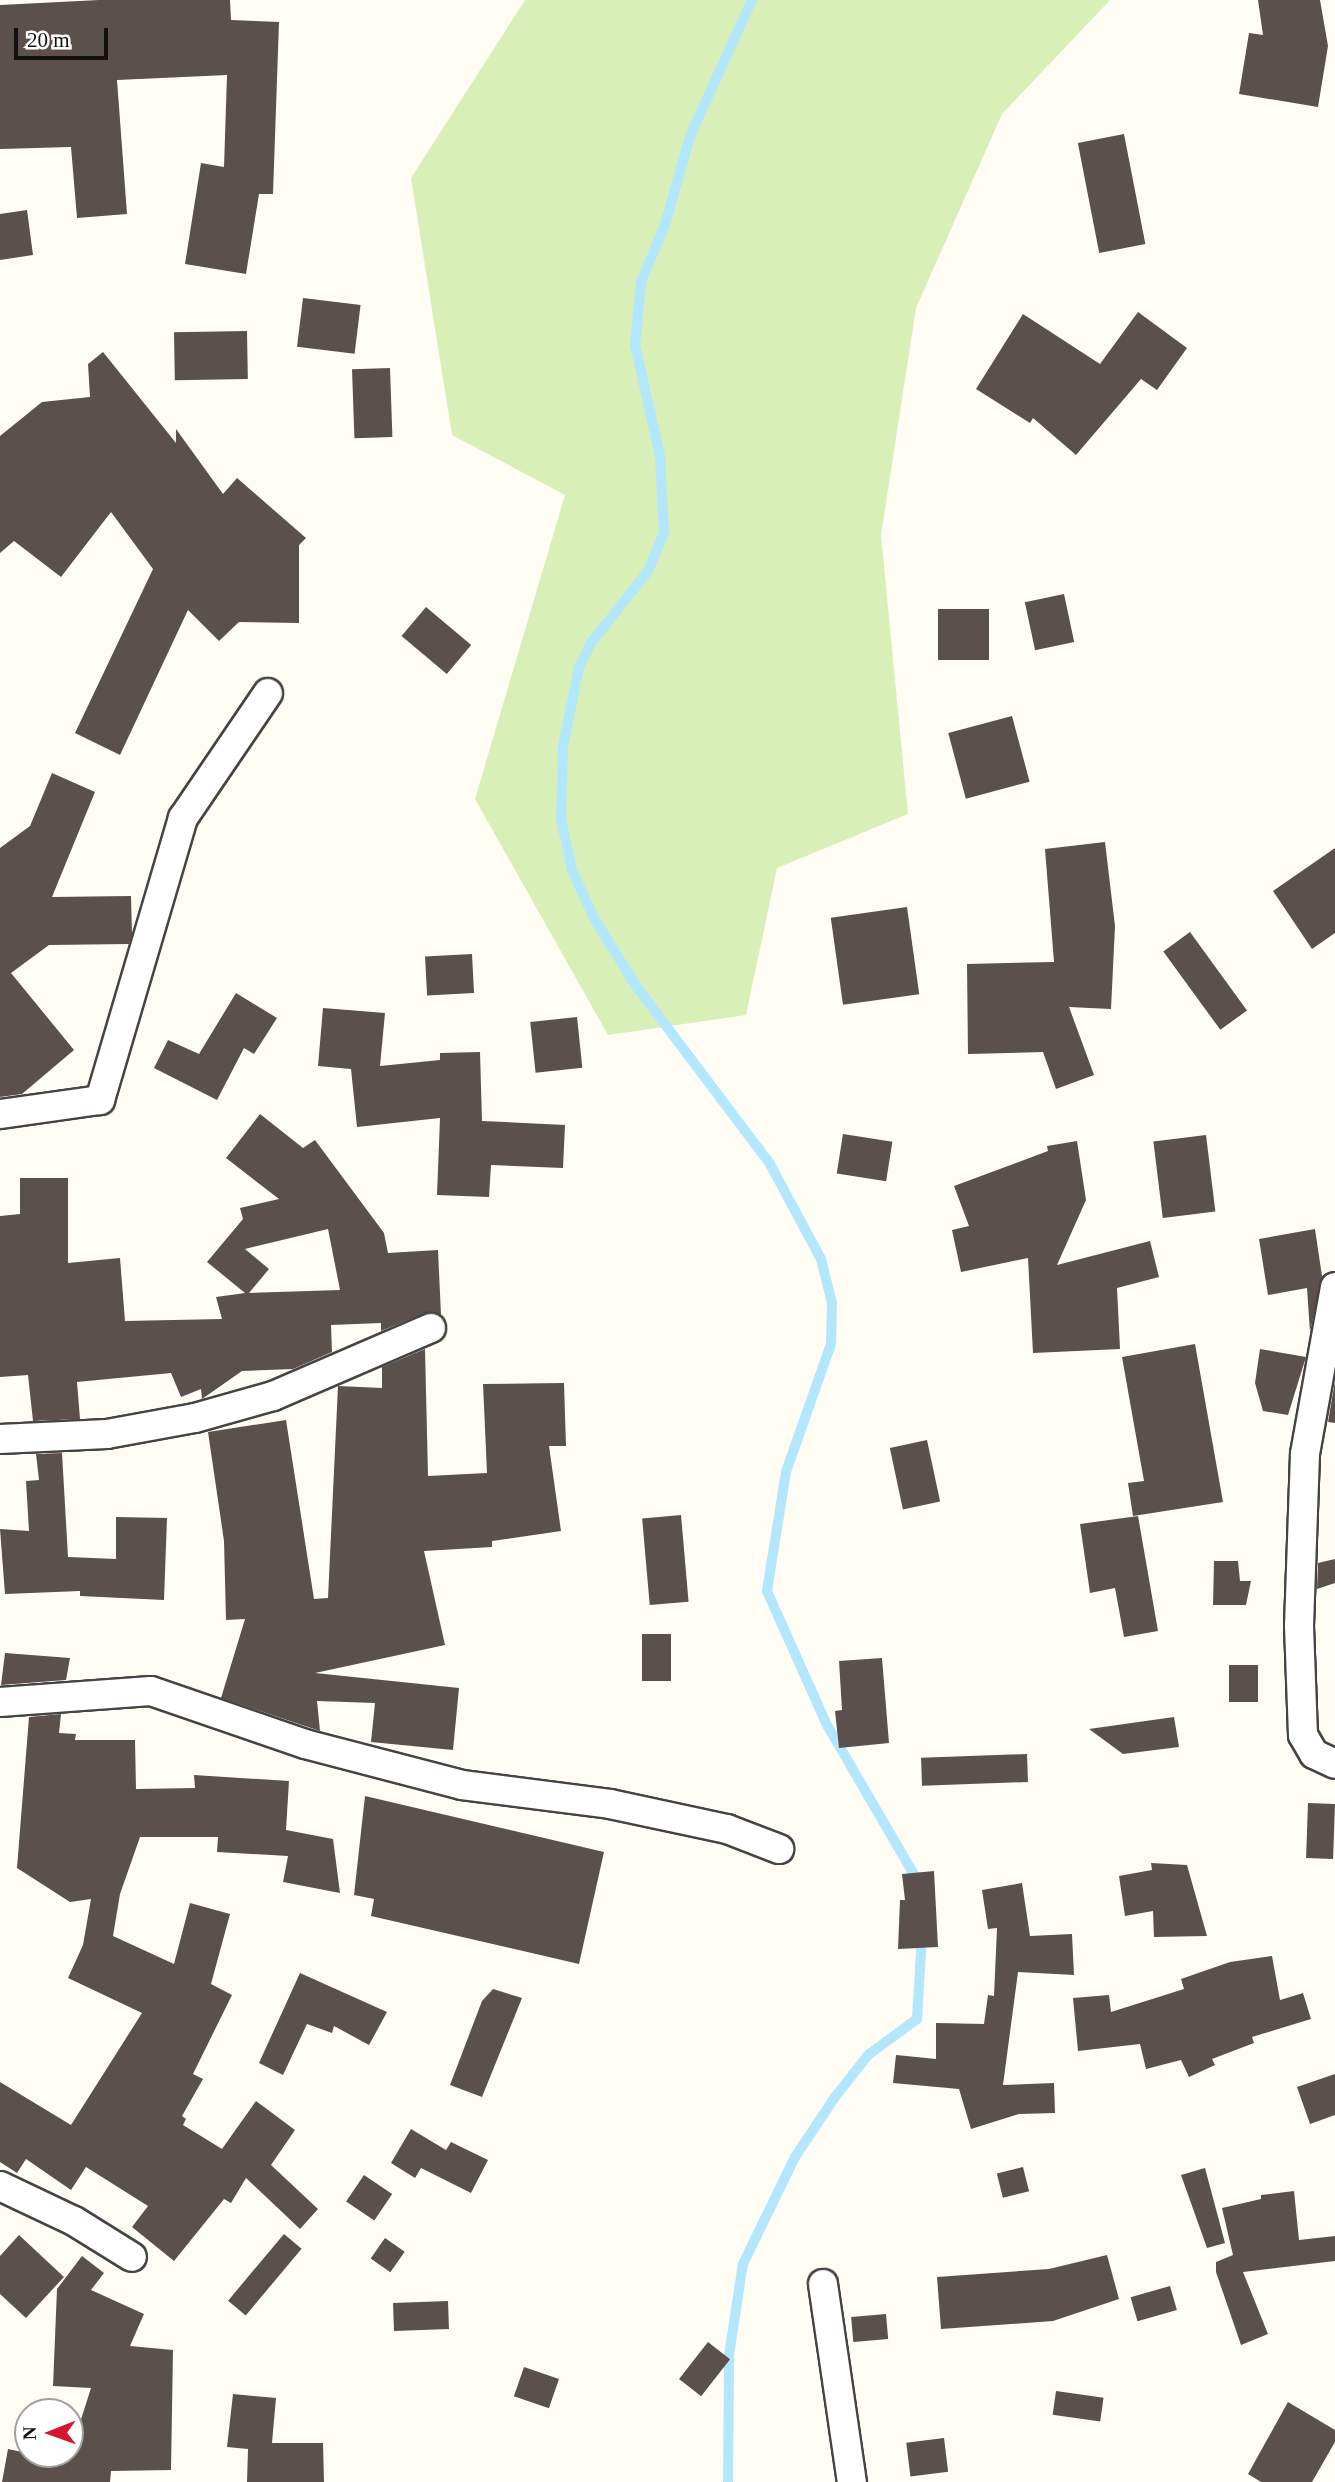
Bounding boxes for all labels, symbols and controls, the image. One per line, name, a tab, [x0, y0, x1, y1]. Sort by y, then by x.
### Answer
scale bar	[18, 14, 112, 58]
text: 20 m	[27, 28, 70, 52]
north arrow	[14, 2398, 84, 2468]
text: N	[19, 2426, 40, 2440]

